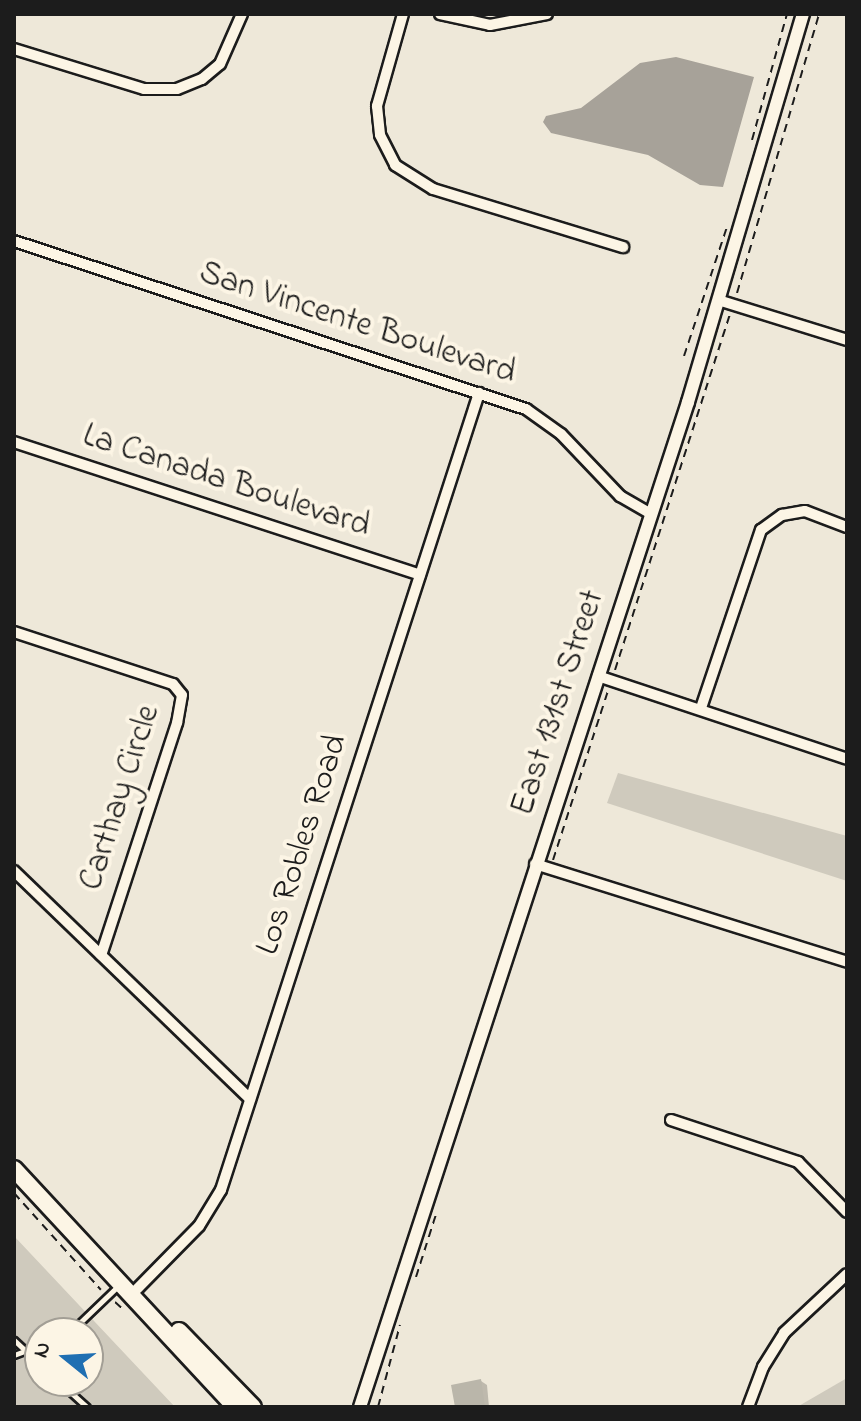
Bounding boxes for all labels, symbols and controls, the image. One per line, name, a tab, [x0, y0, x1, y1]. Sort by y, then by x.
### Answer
street label: San Vincente Boulevard	[194, 254, 520, 394]
street label: La Canada Boulevard	[77, 416, 375, 548]
street label: East 131st Street	[503, 585, 615, 821]
street label: Carthay Circle	[72, 700, 170, 896]
street label: Los Robles Road	[248, 730, 358, 960]
north arrow	[24, 1317, 104, 1397]
text: N	[26, 1338, 61, 1362]

